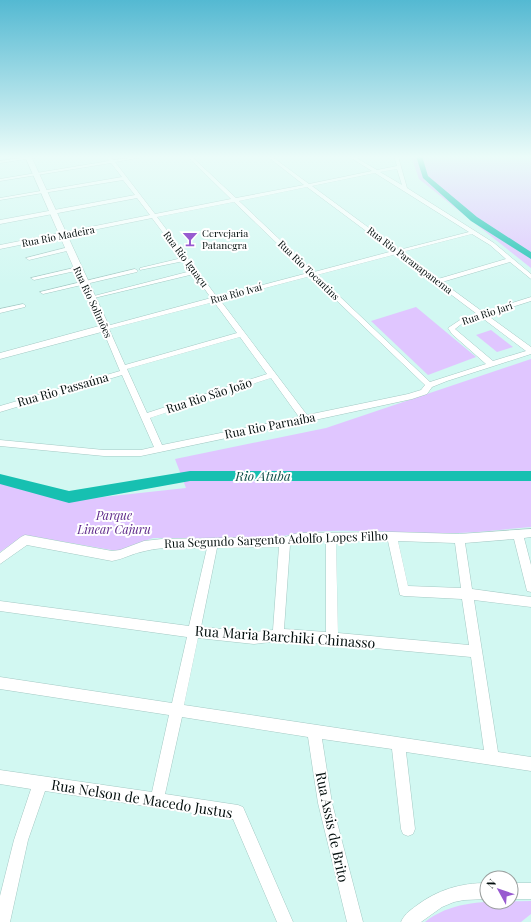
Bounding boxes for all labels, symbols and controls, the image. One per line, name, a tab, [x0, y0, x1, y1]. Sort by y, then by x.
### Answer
street label: Rua Rio Madeira	[20, 222, 96, 250]
street label: Rua Rio Paranapanema	[364, 223, 456, 297]
place label: Cervejaria Patanegra	[202, 226, 248, 252]
street label: Rua Rio Iguaçu	[160, 228, 212, 290]
bar icon: Cervejaria Patanegra	[181, 230, 199, 248]
street label: Rua Rio Tocantins	[275, 237, 343, 303]
street label: Rua Rio Solimões	[70, 264, 116, 340]
street label: Rua Rio Ivaí	[209, 279, 263, 307]
street label: Rua Rio Jarí	[460, 298, 514, 328]
street label: Rua Rio Passaúna	[15, 368, 110, 410]
street label: Rua Rio São João	[164, 374, 254, 416]
street label: Rua Rio Parnaíba	[223, 408, 317, 442]
water label: Rio Atuba	[234, 467, 291, 484]
park label: Parque Linear Cajuru	[76, 507, 151, 537]
street label: Rua Segundo Sargento Adolfo Lopes Filho	[164, 527, 389, 551]
street label: Rua Maria Barchiki Chinasso	[194, 621, 376, 652]
street label: Rua Assis de Brito	[311, 770, 354, 884]
street label: Rua Nelson de Macedo Justus	[50, 775, 234, 822]
north arrow	[479, 870, 519, 910]
text: N	[483, 875, 499, 891]

